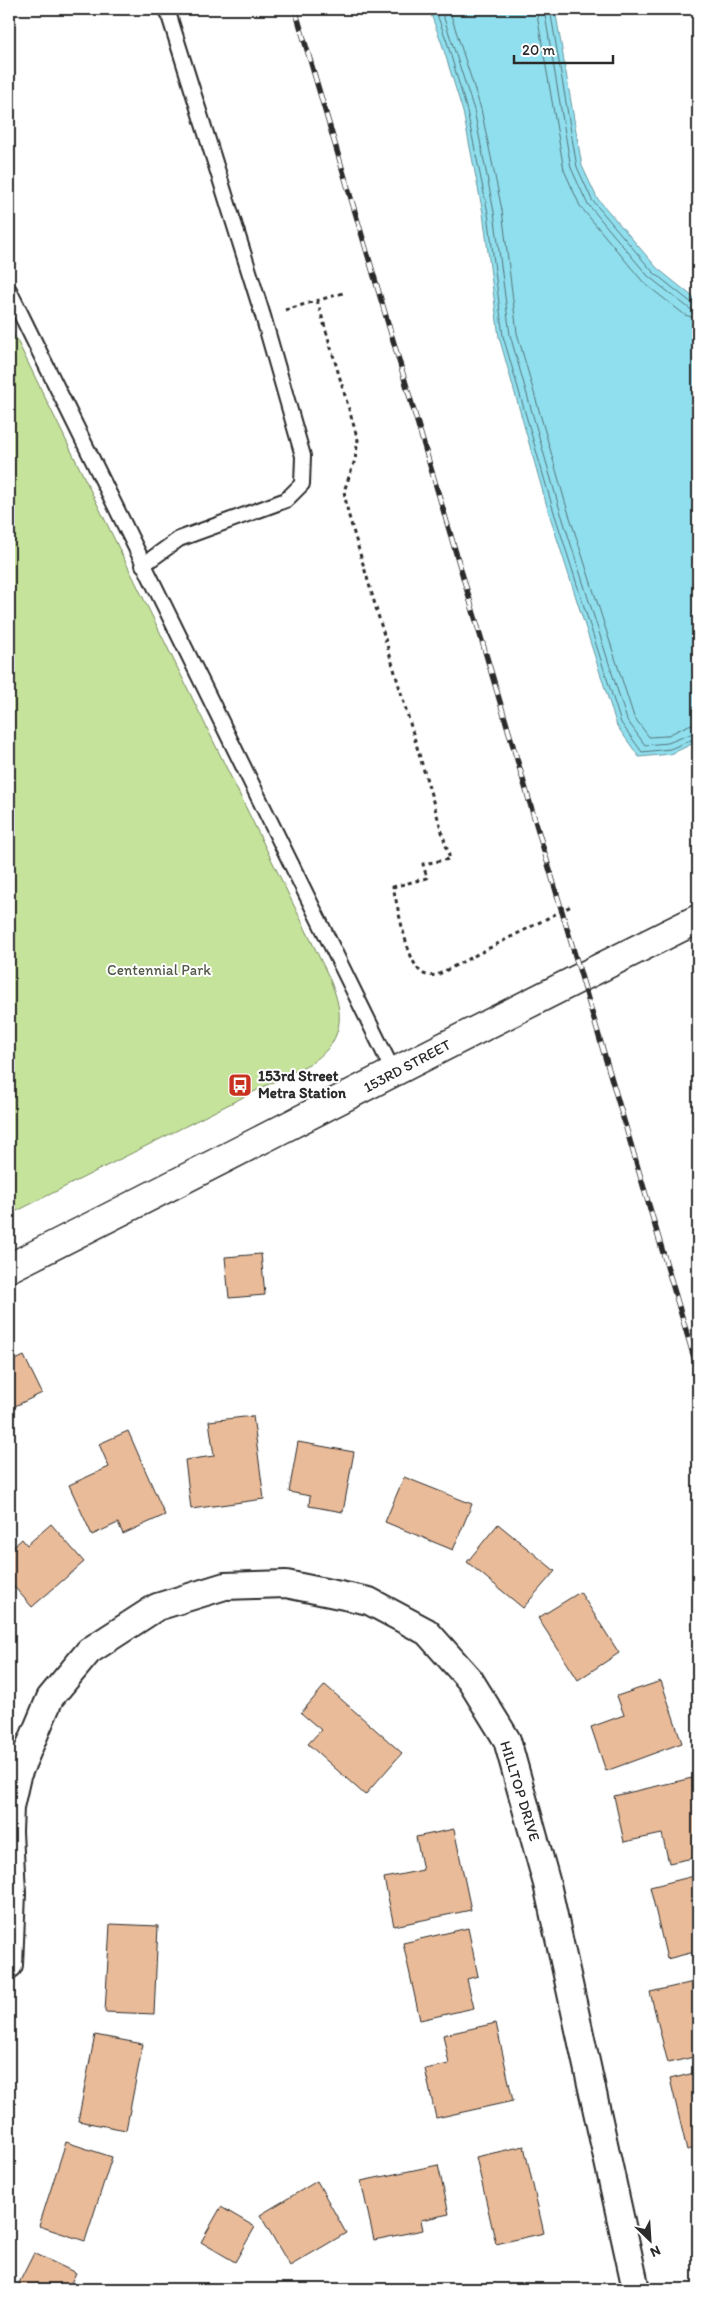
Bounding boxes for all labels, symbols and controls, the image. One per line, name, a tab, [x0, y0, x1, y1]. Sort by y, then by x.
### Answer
scale bar	[514, 32, 613, 64]
text: 20 m	[522, 41, 556, 59]
park label: Centennial Park	[107, 961, 211, 979]
street label: 153RD STREET	[360, 1035, 454, 1097]
place label: 153rd Street Metra Station	[258, 1067, 347, 1102]
bus stop icon: 153rd Street Metra Station	[227, 1072, 253, 1098]
street label: HILLTOP DRIVE	[496, 1739, 544, 1843]
north arrow	[624, 2216, 674, 2266]
text: N	[647, 2242, 663, 2261]

